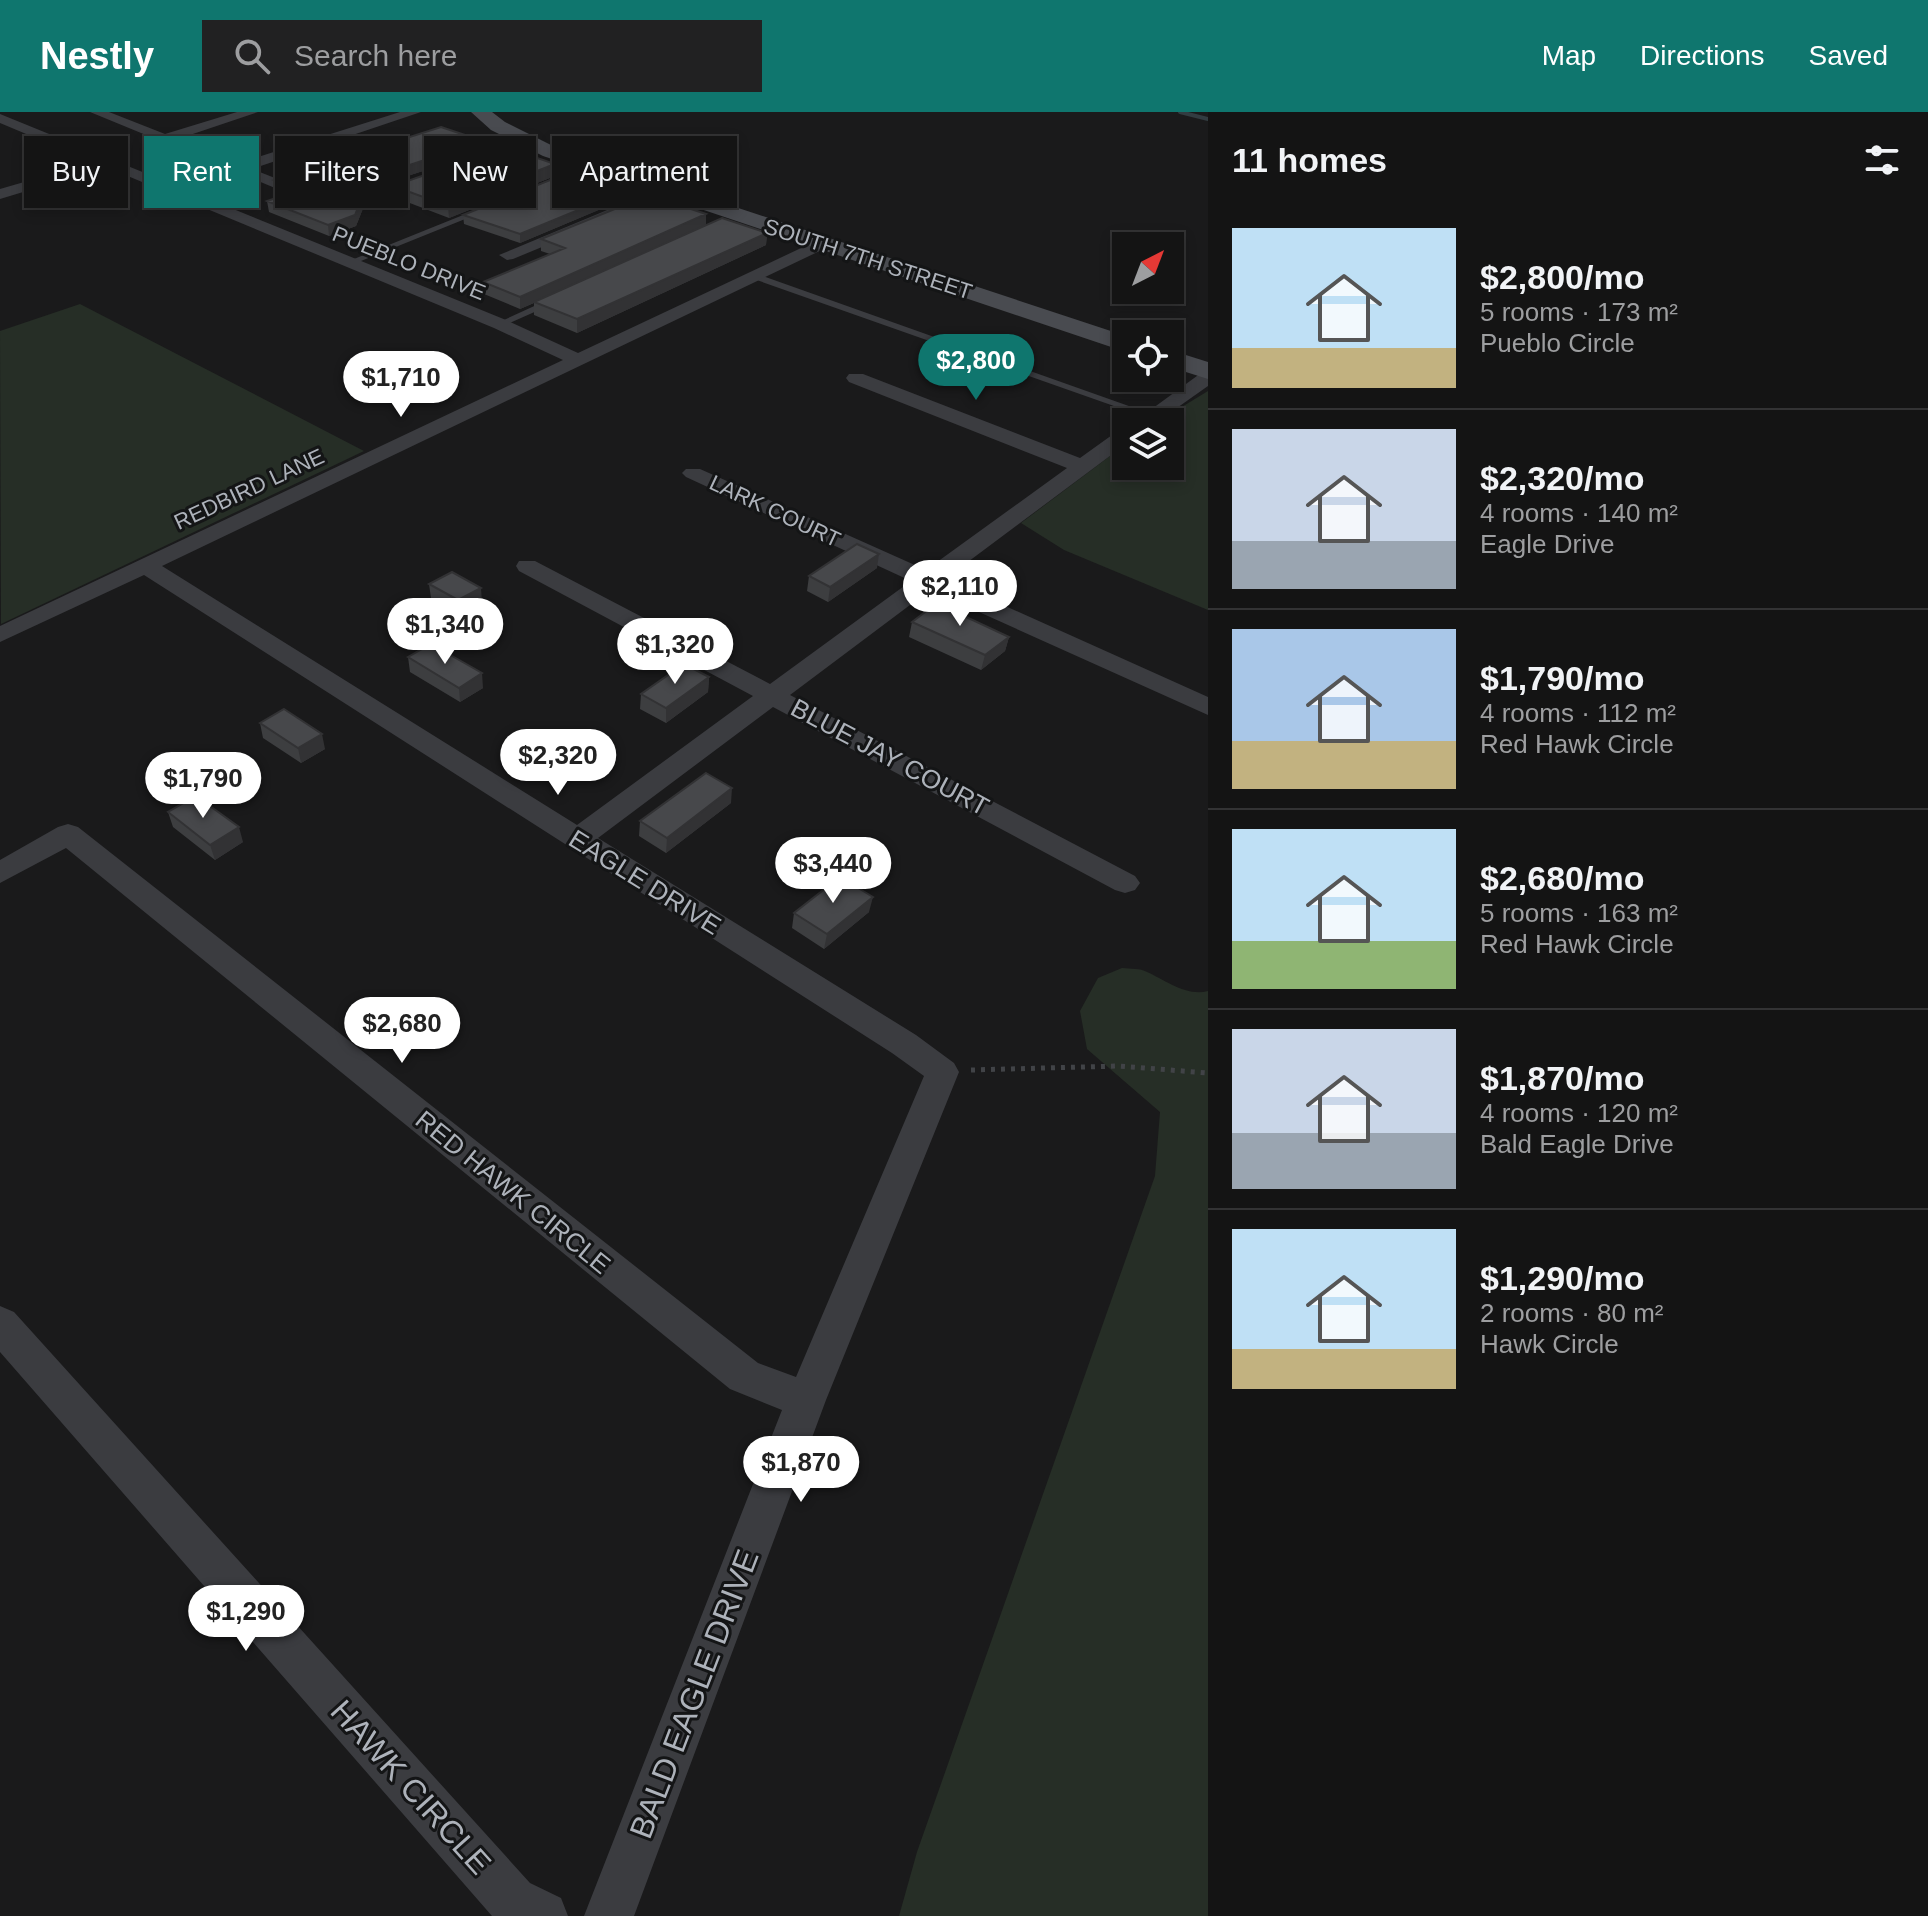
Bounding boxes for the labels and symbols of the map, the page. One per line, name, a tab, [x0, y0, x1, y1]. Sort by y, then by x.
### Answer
street label: SOUTH 7TH STREET	[761, 213, 975, 305]
street label: PUEBLO DRIVE	[329, 221, 489, 305]
north arrow	[1112, 232, 1184, 304]
pin: $2,800	[911, 334, 1041, 402]
pin: $1,710	[336, 351, 466, 419]
street label: REDBIRD LANE	[170, 443, 328, 535]
street label: LARK COURT	[706, 470, 844, 552]
pin: $2,110	[895, 560, 1025, 628]
pin: $1,340	[380, 598, 510, 666]
pin: $1,320	[610, 618, 740, 686]
street label: BLUE JAY COURT	[786, 692, 994, 822]
pin: $2,320	[493, 729, 623, 797]
pin: $1,790	[138, 752, 268, 820]
street label: EAGLE DRIVE	[564, 823, 726, 941]
pin: $3,440	[768, 837, 898, 905]
pin: $2,680	[337, 997, 467, 1065]
street label: RED HAWK CIRCLE	[410, 1104, 616, 1280]
pin: $1,870	[736, 1436, 866, 1504]
street label: BALD EAGLE DRIVE	[622, 1545, 766, 1843]
pin: $1,290	[181, 1585, 311, 1653]
street label: HAWK CIRCLE	[324, 1693, 498, 1881]

